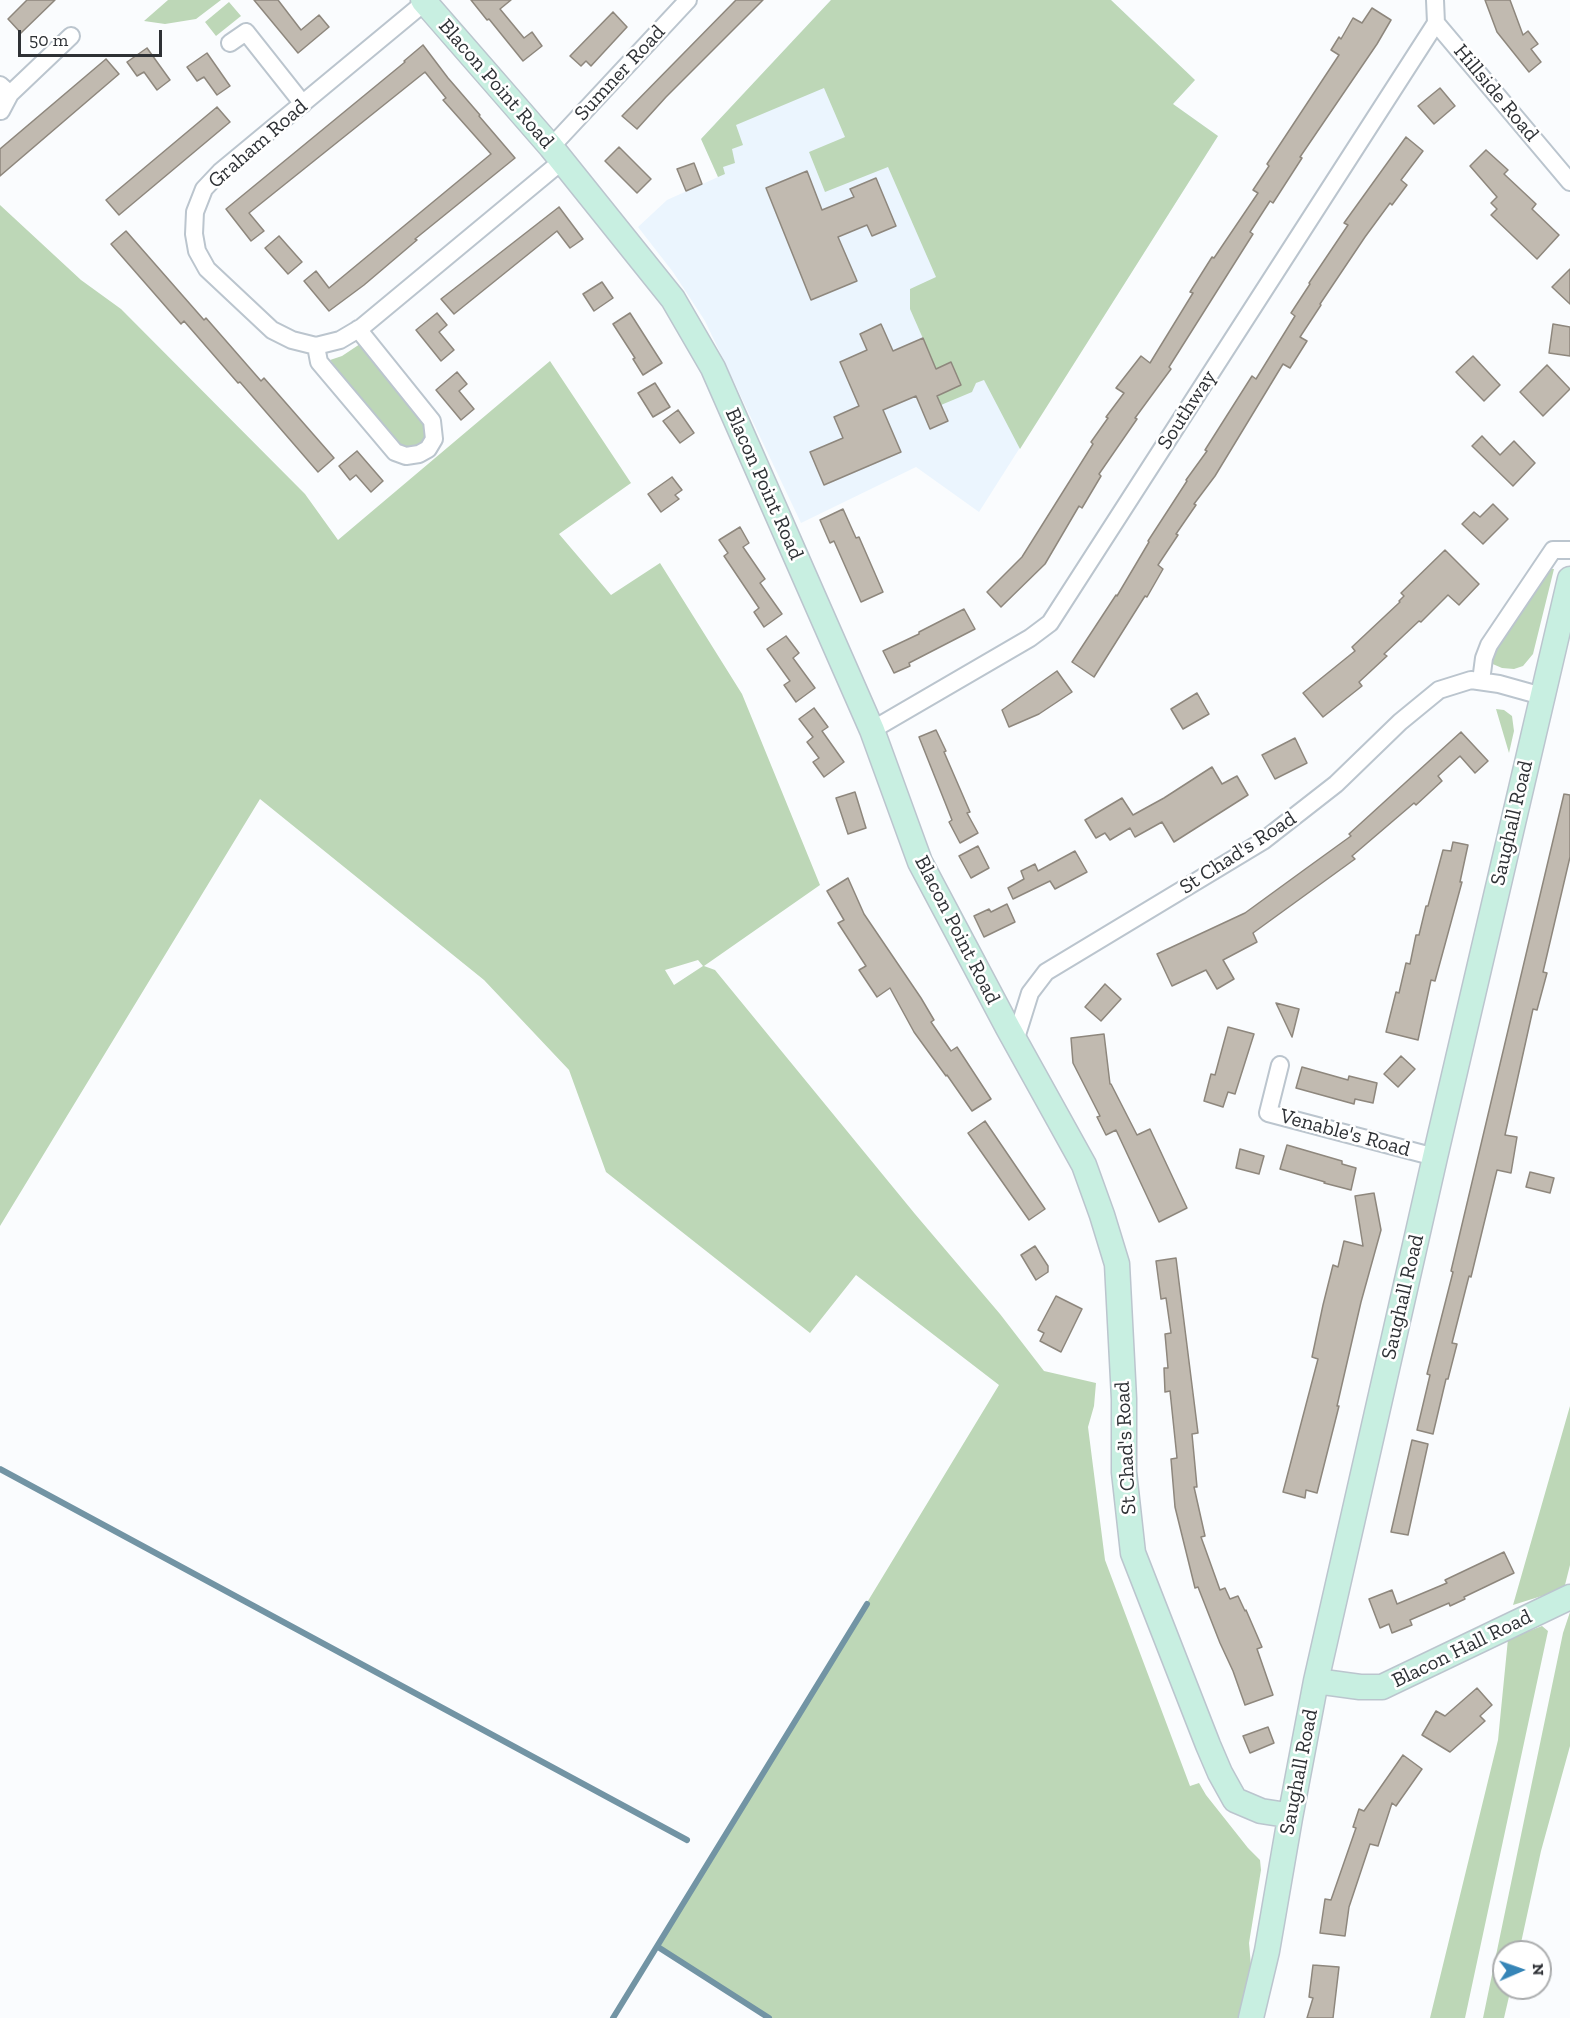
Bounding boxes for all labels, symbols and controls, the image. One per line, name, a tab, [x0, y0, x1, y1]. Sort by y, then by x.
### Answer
street label: Blacon Point Road	[433, 14, 559, 154]
scale bar	[21, 18, 165, 56]
street label: Sumner Road	[569, 20, 671, 126]
text: 50 m	[29, 29, 68, 51]
street label: Hillside Road	[1448, 39, 1544, 147]
street label: Graham Road	[203, 94, 313, 194]
street label: Southway	[1152, 366, 1222, 454]
street label: Blacon Point Road	[719, 404, 809, 564]
street label: Saughall Road	[1485, 758, 1539, 888]
street label: St Chad's Road	[1175, 806, 1301, 900]
street label: Blacon Point Road	[909, 851, 1005, 1009]
street label: Venable's Road	[1277, 1104, 1413, 1162]
street label: Saughall Road	[1376, 1232, 1430, 1362]
street label: St Chad's Road	[1110, 1381, 1142, 1515]
street label: Blacon Hall Road	[1388, 1604, 1536, 1694]
street label: Saughall Road	[1274, 1707, 1324, 1837]
north arrow	[1492, 1940, 1552, 2000]
text: N	[1529, 1963, 1548, 1976]

